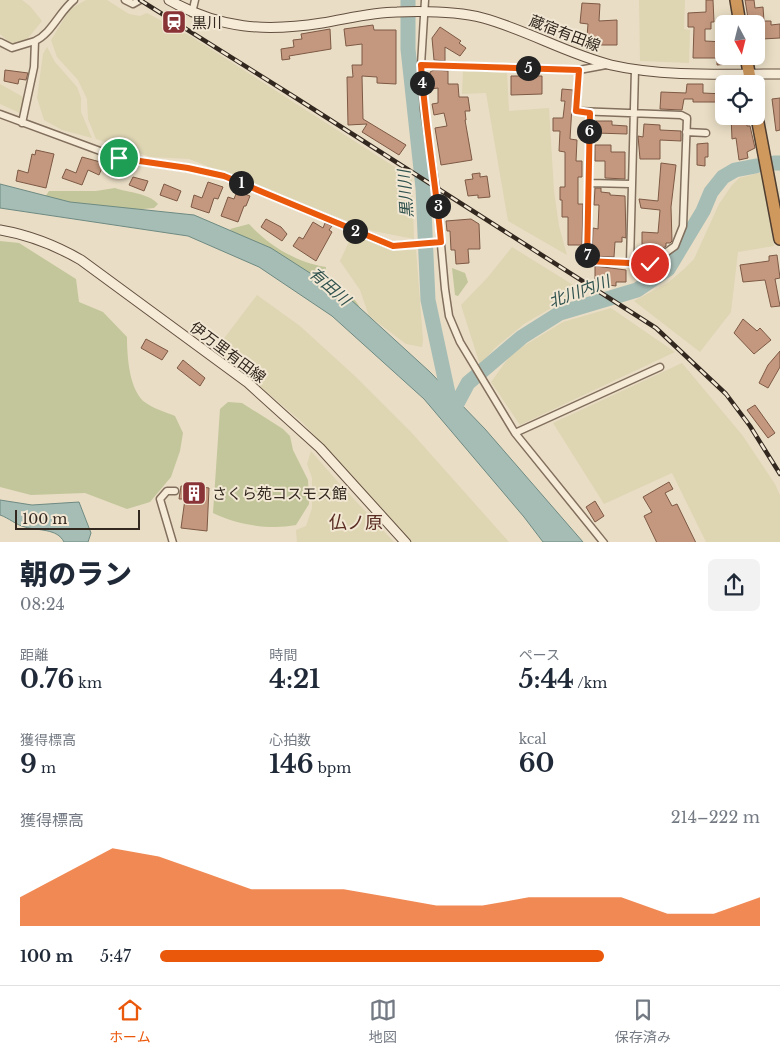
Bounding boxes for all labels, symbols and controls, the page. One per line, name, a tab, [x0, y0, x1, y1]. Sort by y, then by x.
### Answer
station icon: 黒川	[161, 9, 187, 35]
street label: 蔵宿有田線	[527, 11, 603, 55]
place label: 黒川	[192, 13, 222, 32]
north arrow	[715, 15, 765, 65]
map controls	[715, 15, 765, 125]
pin: 5	[516, 56, 540, 80]
text: 5	[524, 59, 533, 77]
pin: 4	[410, 70, 434, 96]
text: 4	[418, 74, 427, 92]
button: locate	[715, 75, 765, 125]
pin: 6	[576, 118, 602, 144]
text: 6	[585, 122, 594, 140]
pin	[98, 137, 140, 179]
icon: arrive	[105, 144, 133, 172]
water label: 黒川川	[393, 167, 417, 219]
pin: 1	[228, 170, 254, 196]
text: 1	[238, 174, 245, 192]
pin: 3	[426, 194, 450, 218]
text: 3	[434, 197, 443, 215]
pin: 2	[342, 218, 368, 244]
text: 2	[351, 222, 360, 240]
pin: 7	[574, 242, 600, 268]
pin	[629, 243, 671, 285]
text: 7	[584, 246, 591, 264]
icon: check	[636, 250, 664, 278]
water label: 有田川	[305, 263, 356, 311]
water label: 北川内川	[546, 270, 614, 311]
street label: 伊万里有田線	[186, 317, 270, 387]
building icon: さくら苑コスモス館	[181, 480, 207, 506]
place label: さくら苑コスモス館	[212, 484, 347, 503]
scale bar	[15, 508, 140, 531]
text: 100 m	[22, 510, 67, 528]
district label: 仏ノ原	[329, 512, 383, 534]
text: 朝のラン	[20, 557, 132, 592]
button: share	[708, 559, 760, 611]
text: 08:24	[20, 594, 65, 614]
text: 距離	[20, 646, 48, 664]
text: 時間	[269, 646, 297, 664]
text: ペース	[519, 646, 560, 664]
text: 0.76	[20, 664, 74, 695]
text: 4:21	[269, 664, 320, 695]
text: 5:44	[519, 664, 574, 695]
text: km	[74, 674, 102, 692]
text: /km	[574, 674, 607, 692]
text: kcal	[519, 730, 547, 748]
text: 獲得標高	[20, 731, 76, 749]
text: 心拍数	[269, 731, 311, 749]
text: 60	[519, 748, 554, 779]
text: 9	[20, 749, 37, 780]
text: 146	[269, 749, 314, 780]
text: m	[37, 759, 56, 777]
text: bpm	[314, 759, 351, 777]
text: 214–222 m	[671, 807, 760, 827]
text: 獲得標高	[20, 810, 84, 830]
text: 100 m	[20, 946, 73, 966]
text: 5:47	[100, 946, 131, 966]
tab: ホーム	[109, 996, 151, 1046]
tab: 地図	[369, 996, 397, 1046]
tab: 保存済み	[615, 996, 671, 1046]

